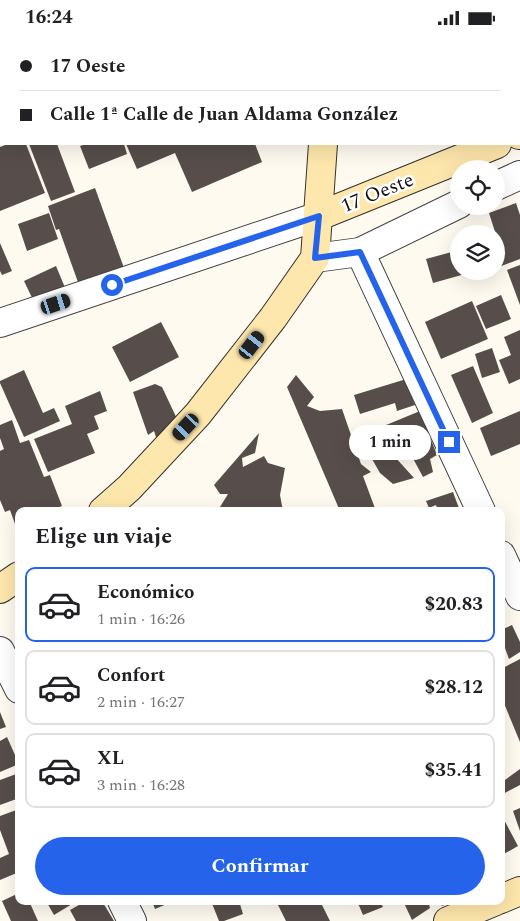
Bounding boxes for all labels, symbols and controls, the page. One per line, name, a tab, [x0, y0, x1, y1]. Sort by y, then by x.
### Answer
text: 16:24	[25, 3, 73, 32]
text: 17 Oeste	[50, 52, 125, 81]
text: Calle 1ª Calle de Juan Aldama González	[50, 100, 398, 129]
map controls	[450, 160, 505, 280]
button: locate	[450, 160, 505, 215]
street label: 17 Oeste	[337, 165, 418, 221]
button: layers	[450, 225, 505, 280]
route start	[101, 274, 123, 296]
car	[39, 292, 72, 316]
car	[236, 329, 267, 361]
car	[170, 411, 201, 443]
callout: 1 min	[349, 425, 432, 459]
text: 1 min	[369, 430, 411, 454]
route end	[438, 431, 460, 453]
text: Elige un viaje	[35, 520, 172, 553]
text: Económico	[97, 578, 194, 607]
icon: car	[37, 582, 82, 627]
text: $20.83	[425, 590, 483, 619]
text: 1 min · 16:26	[97, 607, 185, 631]
text: Confort	[97, 661, 165, 690]
icon: car	[37, 665, 82, 710]
text: $28.12	[425, 673, 483, 702]
text: 2 min · 16:27	[97, 690, 185, 714]
text: XL	[97, 744, 124, 773]
icon: car	[37, 748, 82, 793]
text: $35.41	[425, 756, 483, 785]
text: 3 min · 16:28	[97, 773, 185, 797]
button: Confirmar	[35, 837, 485, 895]

